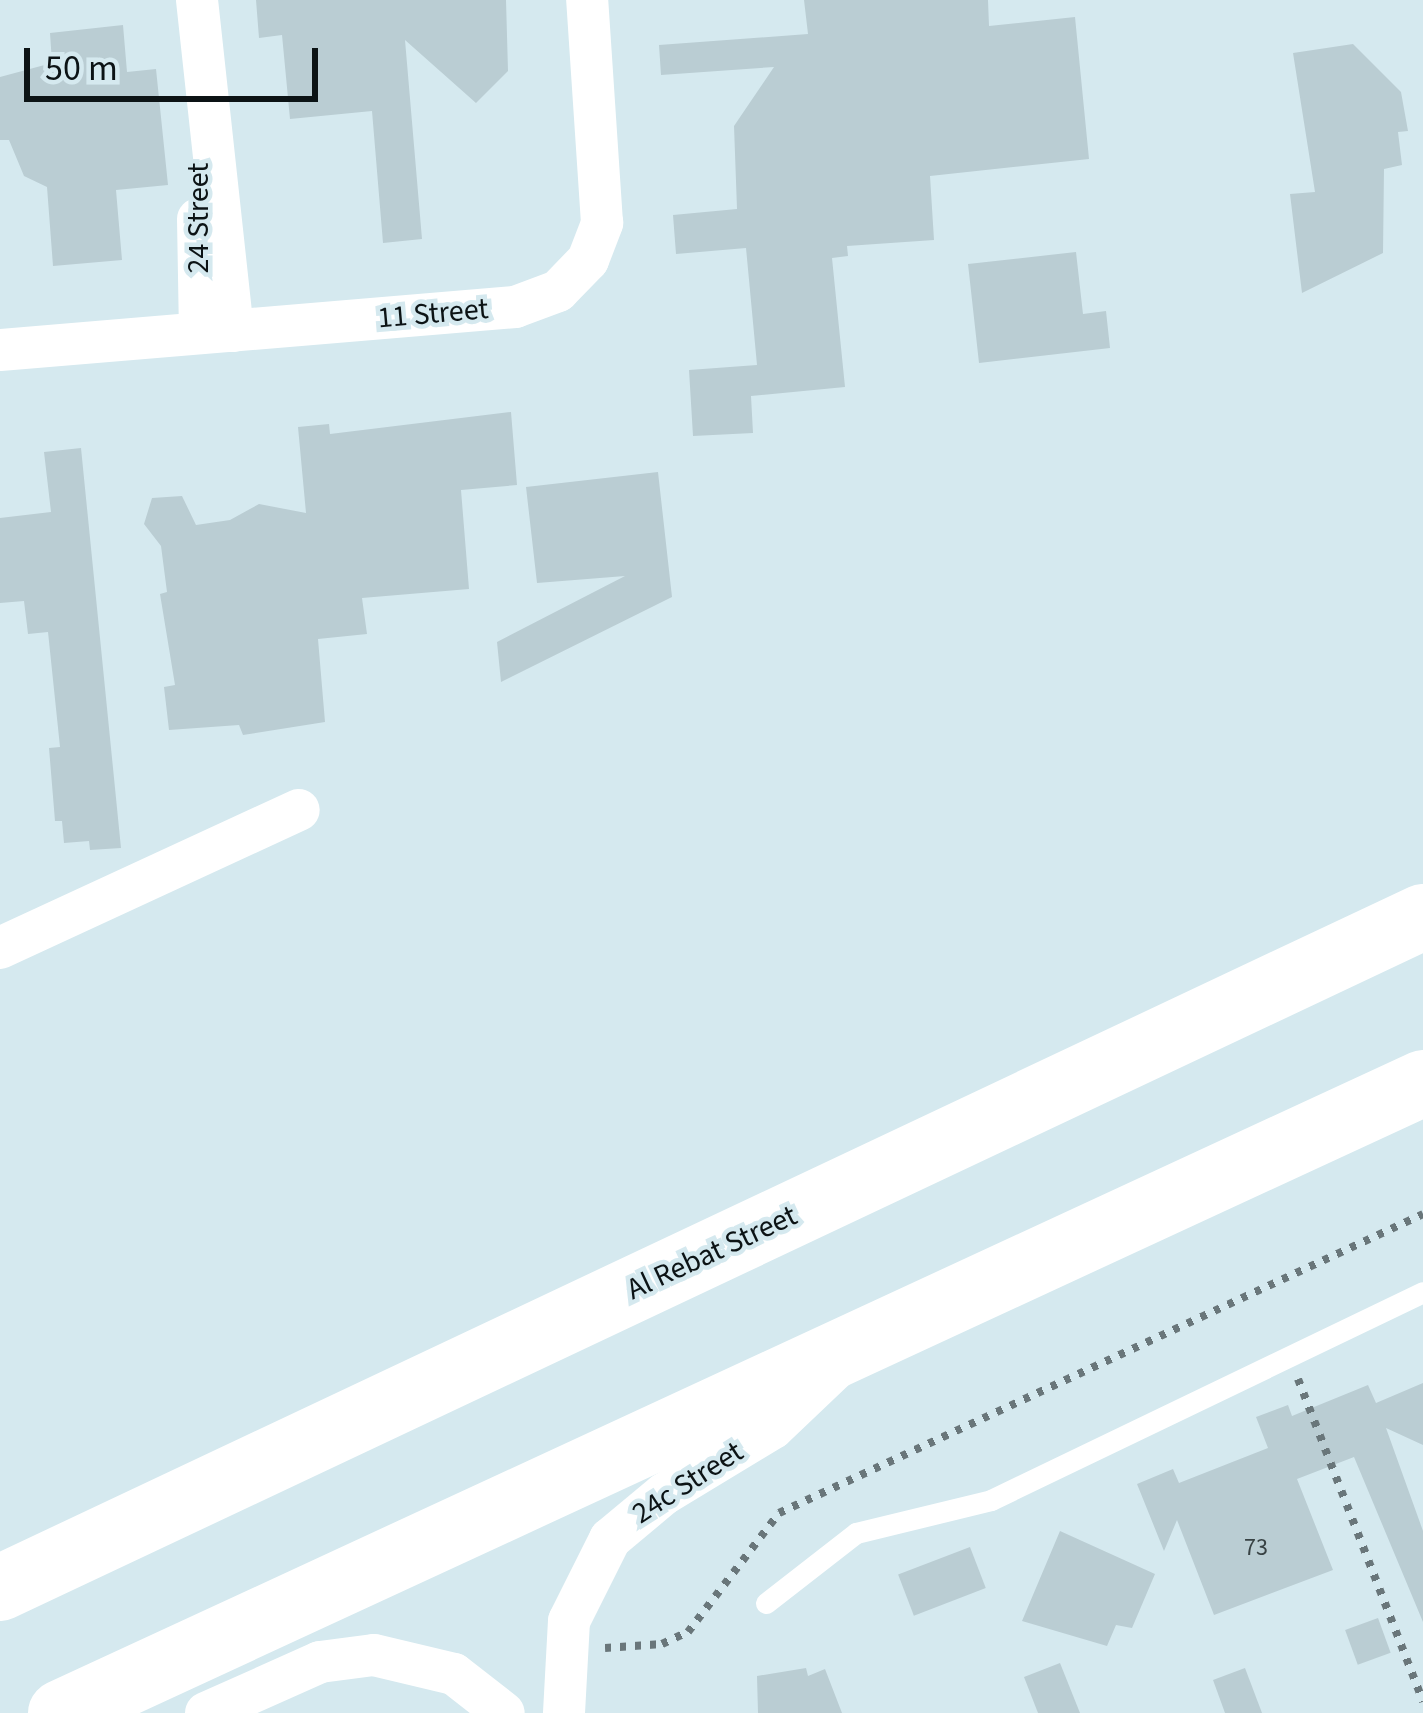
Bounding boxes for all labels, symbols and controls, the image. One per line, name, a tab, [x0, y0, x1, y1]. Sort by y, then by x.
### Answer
scale bar	[30, 24, 324, 98]
text: 50 m	[45, 43, 118, 94]
street label: 24 Street	[181, 163, 217, 273]
street label: 11 Street	[376, 291, 490, 337]
street label: Al Rebat Street	[621, 1198, 803, 1308]
street label: 24c Street	[626, 1434, 750, 1532]
house number: 73	[1244, 1534, 1268, 1562]

